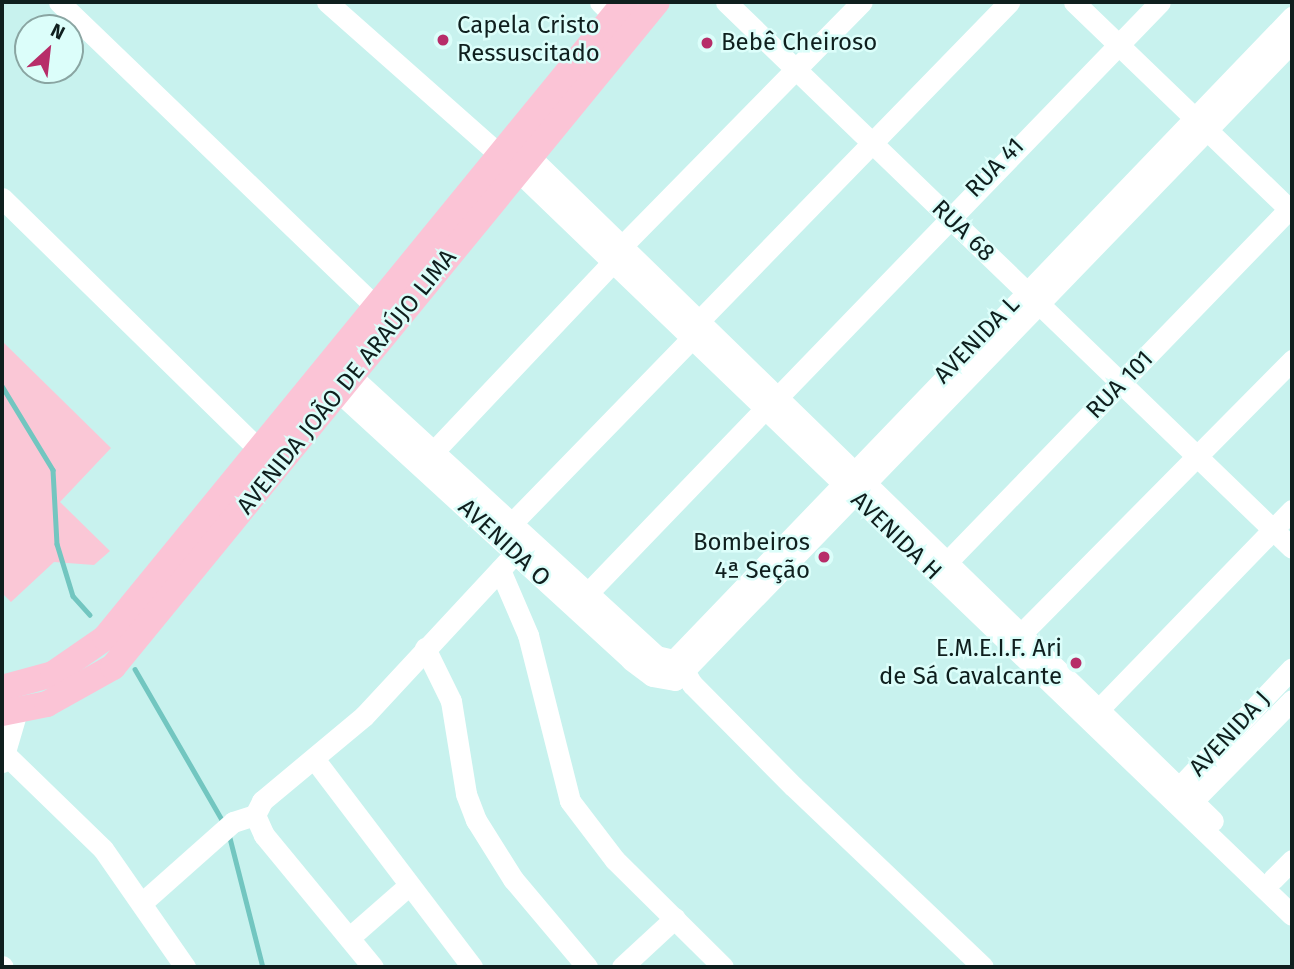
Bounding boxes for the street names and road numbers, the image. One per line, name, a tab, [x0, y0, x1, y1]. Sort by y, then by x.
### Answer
street label: RUA 41	[960, 132, 1030, 204]
street label: RUA 68	[926, 194, 1000, 268]
street label: AVENIDA JOÃO DE ARAÚJO LIMA	[231, 244, 463, 520]
street label: AVENIDA L	[928, 290, 1026, 390]
street label: RUA 101	[1081, 345, 1159, 425]
street label: AVENIDA H	[845, 486, 947, 586]
street label: AVENIDA O	[452, 493, 556, 593]
street label: AVENIDA J	[1183, 686, 1277, 782]

